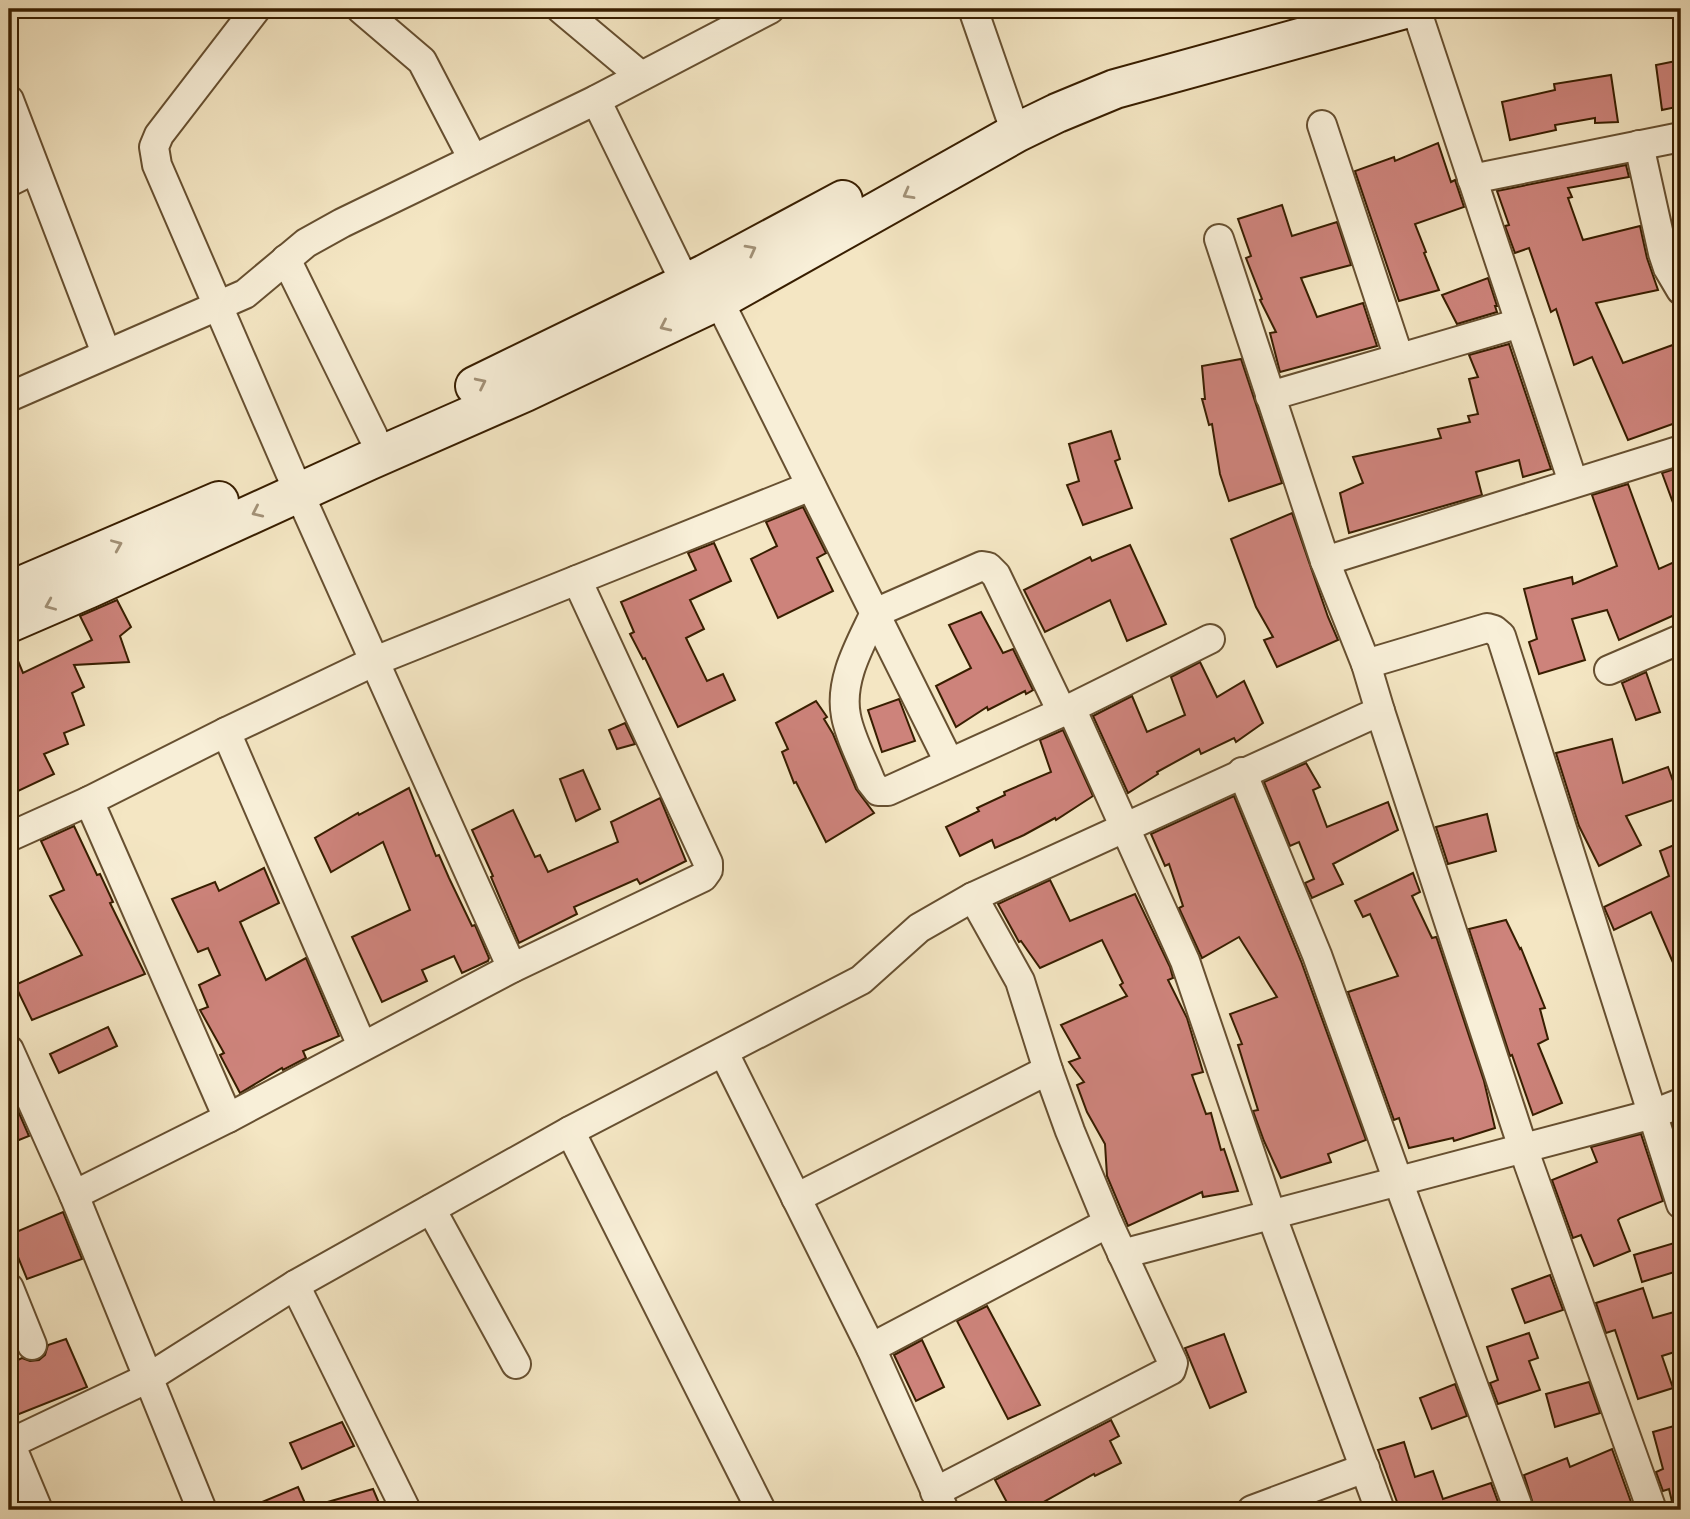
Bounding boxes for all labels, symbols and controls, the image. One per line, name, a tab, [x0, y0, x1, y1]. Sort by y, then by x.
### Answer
one-way arrow	[902, 186, 915, 199]
one-way arrow	[744, 245, 756, 258]
one-way arrow	[660, 317, 672, 331]
one-way arrow	[474, 377, 486, 391]
one-way arrow	[252, 504, 264, 518]
one-way arrow	[109, 539, 122, 553]
one-way arrow	[45, 597, 57, 611]

